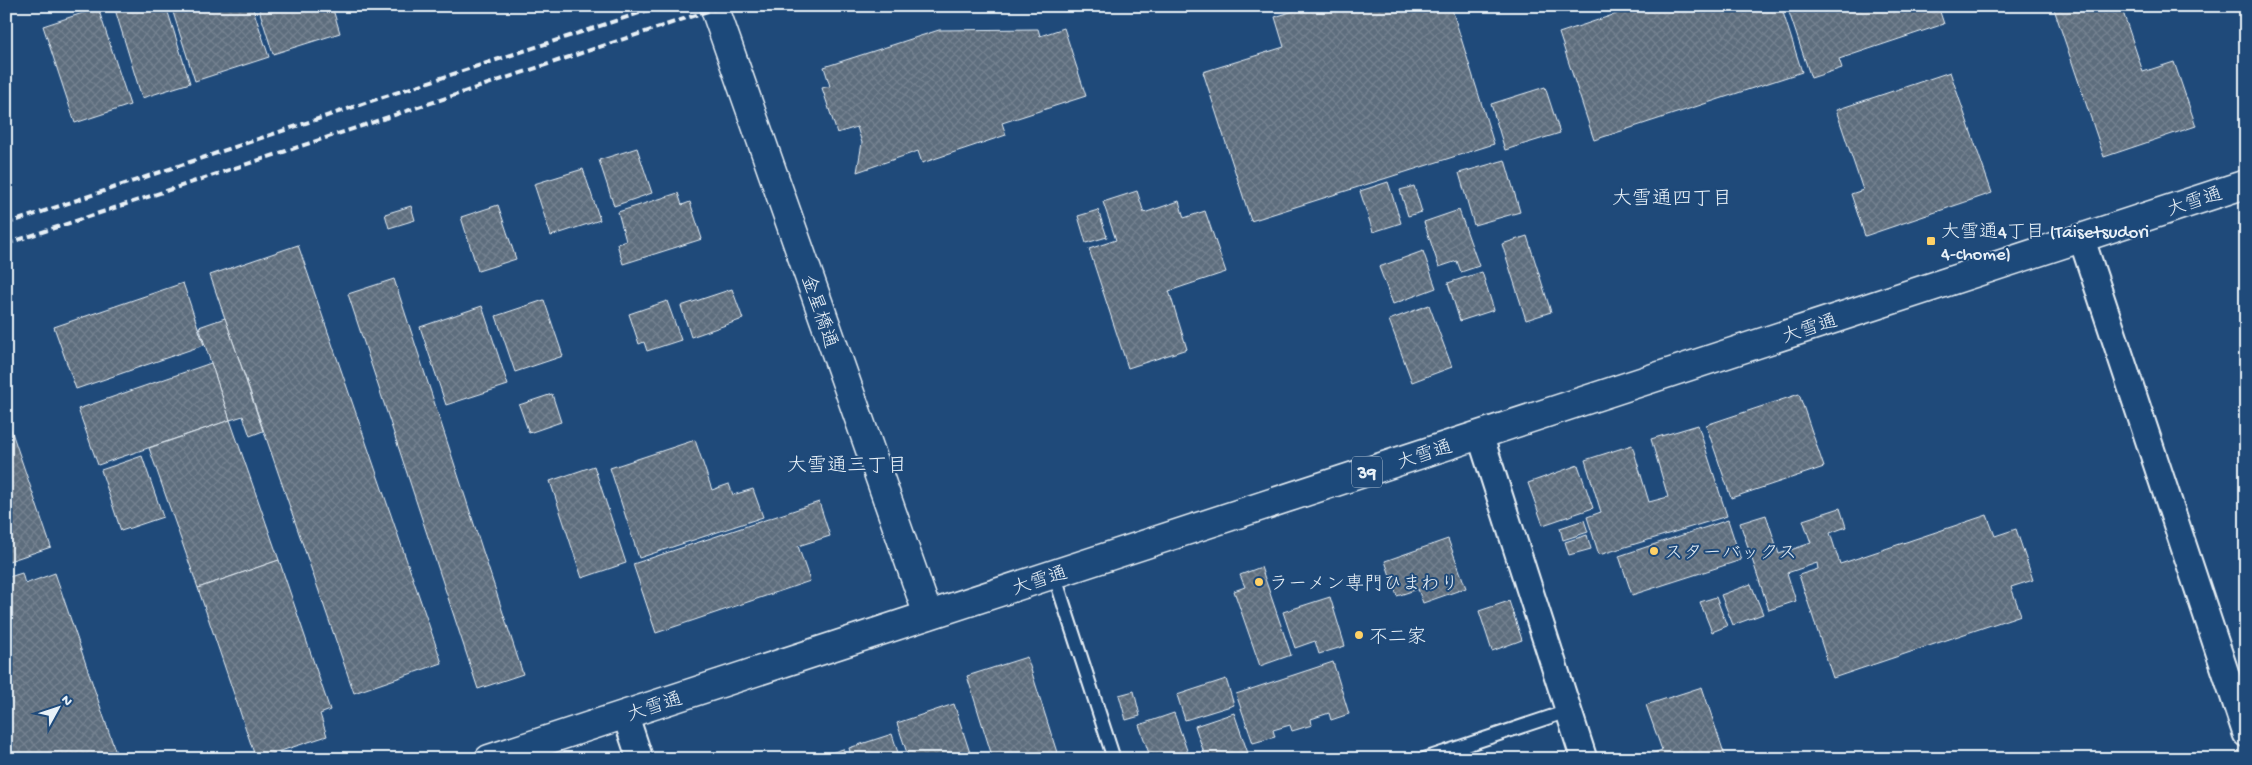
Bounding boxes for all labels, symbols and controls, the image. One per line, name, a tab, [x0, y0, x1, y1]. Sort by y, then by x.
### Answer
street label: 大雪通	[2164, 184, 2226, 223]
district label: 大雪通四丁目	[1612, 188, 1732, 212]
place label: 大雪通4丁目 (Taisetsudori 4-chome)	[1941, 222, 2149, 267]
marker: 大雪通4丁目 (Taisetsudori 4-chome)	[1925, 235, 1937, 247]
street label: 金星橋通	[794, 272, 842, 352]
street label: 大雪通	[1779, 311, 1841, 350]
street label: 大雪通	[1394, 437, 1456, 476]
district label: 大雪通三丁目	[787, 455, 907, 479]
road number: 39	[1352, 457, 1382, 488]
place label: スターバックス	[1664, 543, 1797, 566]
marker: スターバックス	[1648, 545, 1660, 557]
street label: 大雪通	[1009, 563, 1071, 602]
place label: ラーメン専門ひまわり	[1269, 573, 1459, 597]
marker: ラーメン専門ひまわり	[1253, 576, 1265, 588]
place label: 不二家	[1369, 626, 1426, 650]
marker: 不二家	[1353, 629, 1365, 641]
north arrow	[32, 682, 82, 732]
street label: 大雪通	[624, 689, 686, 728]
text: N	[57, 692, 75, 710]

